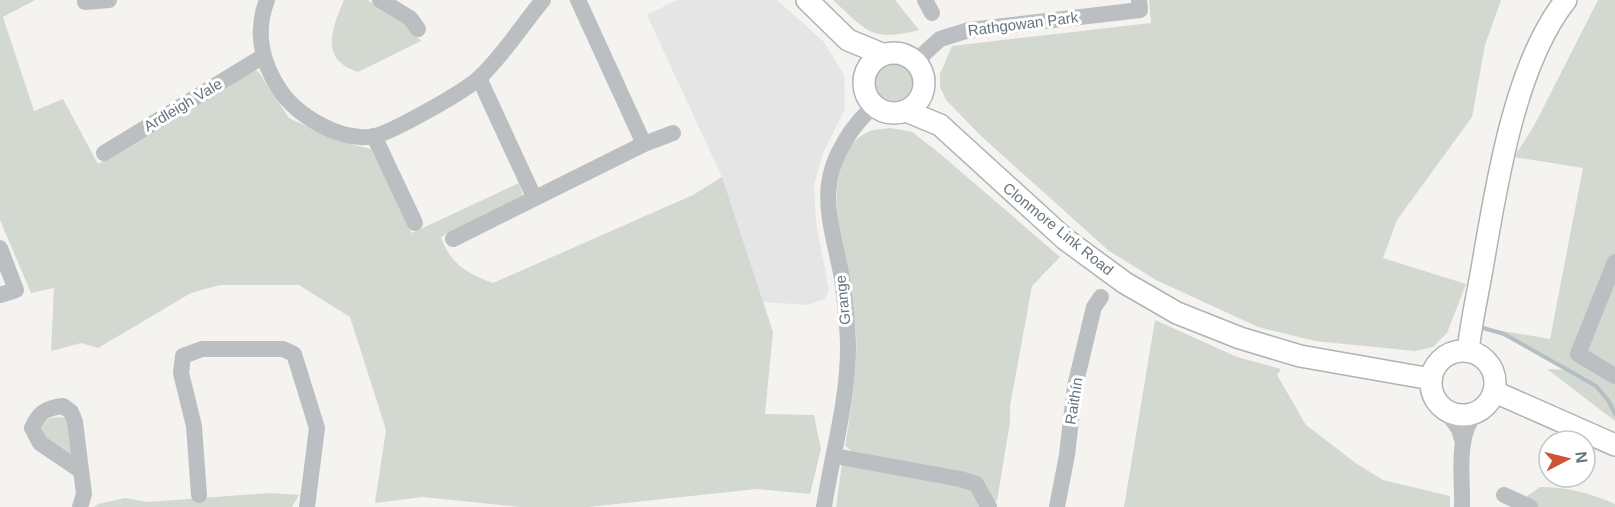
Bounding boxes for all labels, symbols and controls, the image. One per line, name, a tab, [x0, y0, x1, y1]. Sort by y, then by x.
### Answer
street label: Rathgowan Park	[967, 8, 1080, 39]
street label: Ardleigh Vale	[141, 75, 225, 135]
street label: Clonmore Link Road	[1000, 179, 1117, 278]
street label: Grange	[831, 274, 854, 326]
street label: Raithín	[1061, 376, 1086, 426]
north arrow	[1537, 429, 1597, 489]
text: N	[1572, 450, 1591, 464]

